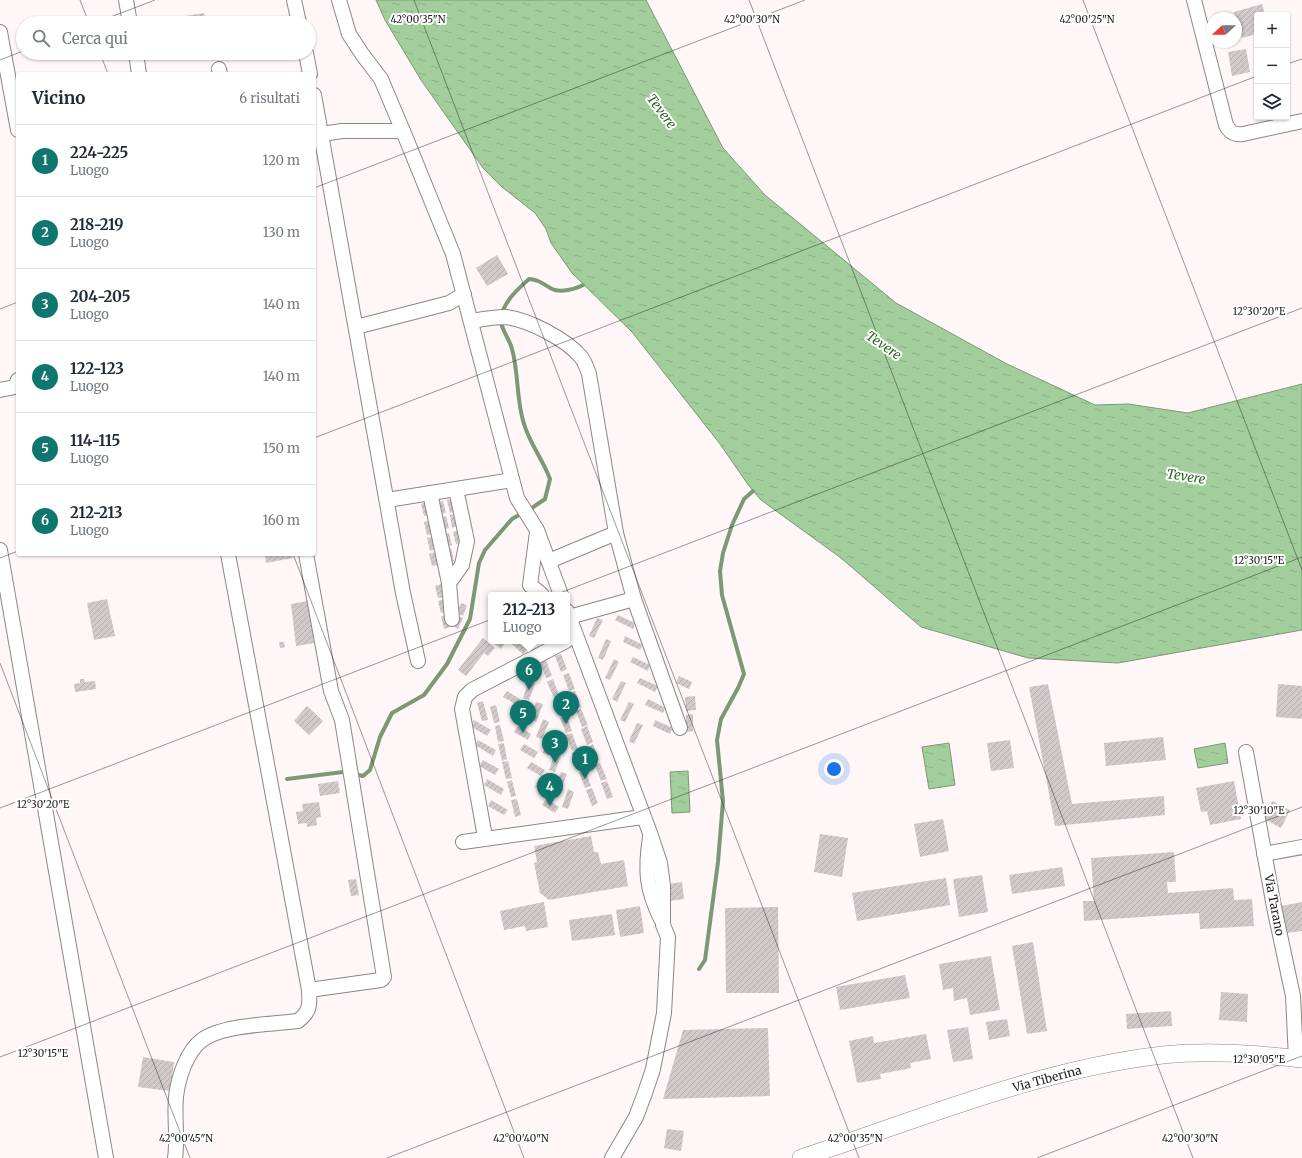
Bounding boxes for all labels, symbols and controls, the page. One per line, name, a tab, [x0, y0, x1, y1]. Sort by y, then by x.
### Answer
north arrow	[1206, 12, 1242, 48]
map controls	[1254, 12, 1290, 120]
button: +	[1254, 12, 1290, 48]
text: 42°00'35"N	[391, 13, 446, 26]
text: 42°00'30"N	[724, 13, 780, 26]
text: 42°00'25"N	[1059, 13, 1115, 26]
search box	[16, 16, 316, 60]
icon: search	[30, 27, 52, 49]
text: Cerca qui	[62, 29, 128, 48]
button: −	[1254, 48, 1290, 84]
button: layers	[1254, 84, 1290, 120]
text: Vicino	[32, 87, 85, 109]
text: 6 risultati	[239, 90, 300, 107]
water label: Tevere	[643, 91, 680, 132]
text: 224-225	[70, 143, 128, 162]
text: 1	[42, 152, 48, 169]
text: 120 m	[262, 152, 300, 169]
text: Luogo	[70, 162, 109, 179]
text: 218-219	[70, 215, 124, 234]
text: 2	[41, 224, 49, 241]
text: 130 m	[263, 224, 300, 241]
text: Luogo	[70, 234, 109, 251]
text: 204-205	[70, 287, 131, 306]
text: 3	[41, 296, 49, 313]
text: 140 m	[263, 296, 300, 313]
text: 12°30'20"E	[1233, 305, 1286, 318]
text: Luogo	[70, 306, 109, 323]
water label: Tevere	[863, 327, 905, 364]
text: 122-123	[70, 359, 124, 378]
text: 4	[41, 368, 49, 385]
text: 140 m	[263, 368, 300, 385]
text: Luogo	[70, 378, 109, 395]
text: 114-115	[70, 431, 120, 450]
text: 5	[41, 440, 49, 457]
text: 150 m	[263, 440, 300, 457]
text: Luogo	[70, 450, 109, 467]
water label: Tevere	[1165, 465, 1207, 488]
text: 212-213	[70, 503, 123, 522]
text: 6	[41, 512, 49, 529]
text: 160 m	[262, 512, 300, 529]
text: Luogo	[70, 522, 109, 539]
text: 12°30'15"E	[1234, 554, 1285, 567]
popup	[488, 592, 570, 644]
text: 212-213	[503, 600, 555, 619]
text: Luogo	[503, 619, 542, 636]
pin: 6	[516, 657, 542, 690]
pin: 2	[553, 691, 579, 724]
pin: 5	[510, 700, 536, 733]
pin: 3	[542, 730, 568, 763]
pin: 1	[572, 746, 598, 779]
your location	[824, 759, 844, 779]
pin: 4	[537, 773, 563, 806]
text: 12°30'20"E	[17, 798, 70, 811]
text: 12°30'10"E	[1233, 804, 1285, 817]
street label: Via Tarano	[1261, 872, 1288, 937]
text: 12°30'15"E	[18, 1047, 69, 1060]
text: 12°30'05"E	[1233, 1053, 1286, 1066]
street label: Via Tiberina	[1010, 1062, 1083, 1095]
text: 42°00'45"N	[159, 1132, 213, 1145]
text: 42°00'40"N	[493, 1132, 549, 1145]
text: 42°00'35"N	[828, 1132, 883, 1145]
text: 42°00'30"N	[1162, 1132, 1218, 1145]

